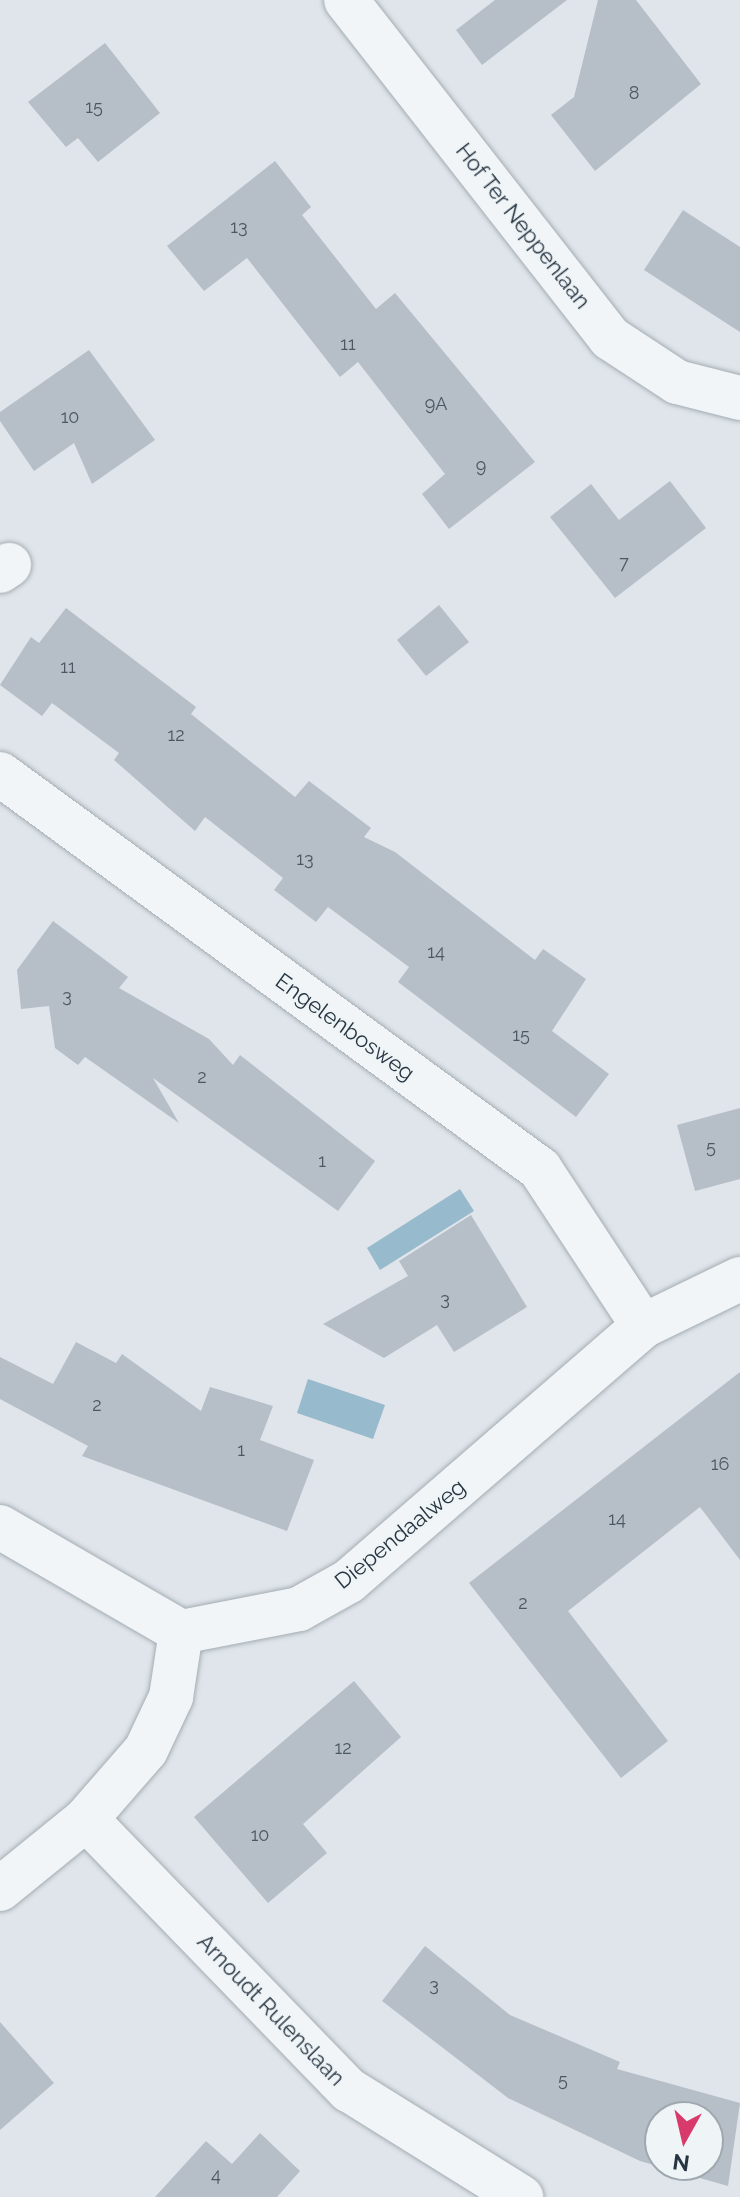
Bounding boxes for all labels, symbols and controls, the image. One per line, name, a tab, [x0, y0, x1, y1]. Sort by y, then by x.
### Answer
house number: 8	[629, 82, 639, 104]
house number: 15	[85, 96, 103, 118]
street label: Hof Ter Neppenlaan	[450, 137, 596, 315]
house number: 13	[230, 216, 248, 238]
house number: 11	[340, 333, 356, 355]
house number: 9A	[425, 393, 447, 415]
house number: 10	[61, 406, 79, 428]
house number: 9	[476, 455, 486, 477]
house number: 7	[619, 552, 629, 574]
house number: 11	[60, 656, 76, 678]
house number: 12	[167, 724, 185, 746]
house number: 13	[296, 848, 314, 870]
house number: 14	[427, 941, 445, 963]
street label: Engelenbosweg	[270, 968, 420, 1086]
house number: 3	[62, 985, 72, 1007]
house number: 15	[512, 1024, 530, 1046]
house number: 2	[197, 1066, 207, 1088]
house number: 5	[706, 1136, 716, 1158]
house number: 1	[318, 1150, 326, 1172]
house number: 3	[440, 1288, 450, 1310]
house number: 2	[92, 1394, 102, 1416]
house number: 1	[237, 1439, 245, 1461]
house number: 16	[711, 1453, 729, 1475]
street label: Diependaalweg	[330, 1473, 470, 1595]
house number: 14	[608, 1508, 626, 1530]
house number: 2	[518, 1592, 528, 1614]
house number: 12	[334, 1737, 352, 1759]
house number: 10	[251, 1824, 269, 1846]
street label: Arnoudt Rulenslaan	[192, 1929, 350, 2091]
house number: 3	[429, 1974, 439, 1996]
house number: 5	[558, 2069, 568, 2091]
north arrow	[644, 2101, 724, 2181]
text: N	[671, 2149, 691, 2177]
house number: 4	[211, 2164, 221, 2186]

